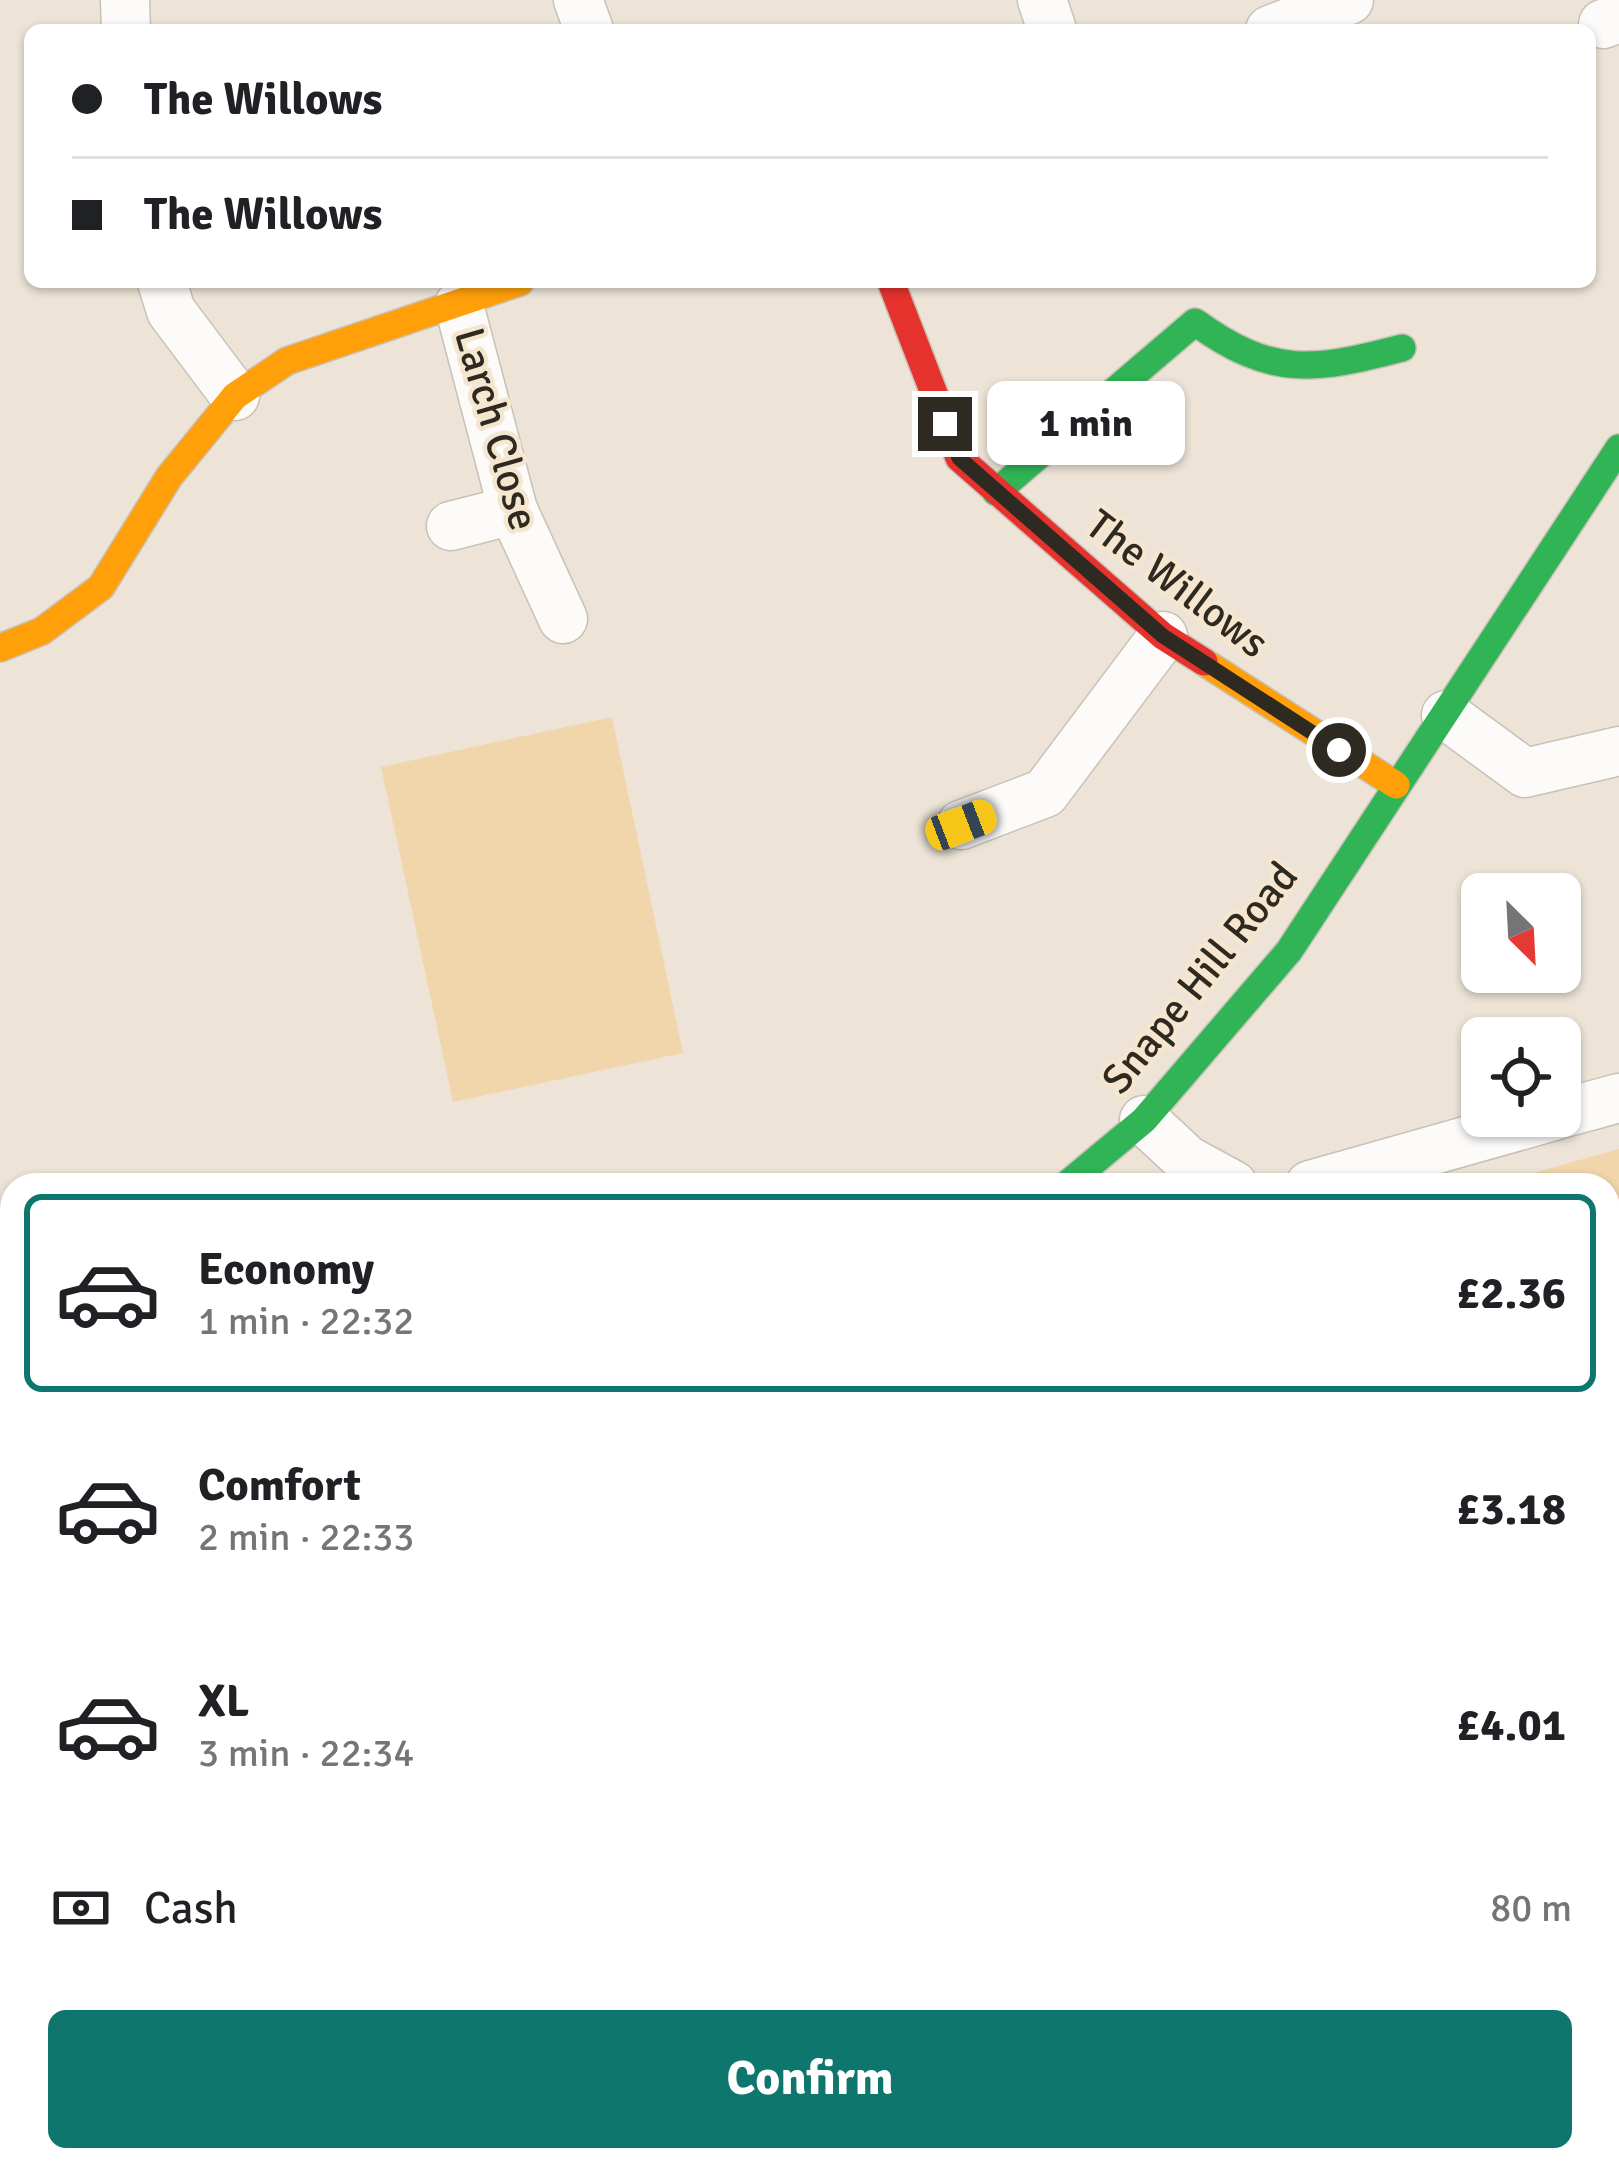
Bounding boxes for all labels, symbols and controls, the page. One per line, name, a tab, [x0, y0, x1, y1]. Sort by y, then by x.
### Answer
text: The Willows	[144, 72, 382, 127]
text: The Willows	[144, 187, 382, 242]
street label: Larch Close	[443, 322, 549, 536]
callout: 1 min	[987, 382, 1185, 466]
route end	[918, 397, 972, 451]
text: 1 min	[1039, 399, 1133, 447]
street label: The Willows	[1076, 499, 1278, 669]
route start	[1312, 723, 1366, 777]
car	[921, 795, 1001, 855]
street label: Snape Hill Road	[1091, 852, 1309, 1104]
north arrow	[1461, 873, 1581, 993]
map controls	[1461, 873, 1581, 1137]
button: locate	[1461, 1017, 1581, 1137]
icon: car	[54, 1239, 162, 1347]
text: Economy	[198, 1242, 374, 1297]
text: £2.36	[1456, 1266, 1566, 1321]
text: 1 min · 22:32	[198, 1297, 414, 1345]
icon: car	[54, 1455, 162, 1563]
text: Comfort	[198, 1458, 361, 1513]
text: £3.18	[1456, 1482, 1566, 1537]
text: 2 min · 22:33	[198, 1513, 414, 1561]
icon: car	[54, 1671, 162, 1779]
text: XL	[198, 1674, 249, 1729]
text: £4.01	[1456, 1698, 1566, 1753]
text: 3 min · 22:34	[198, 1729, 414, 1777]
icon: cash	[48, 1875, 114, 1941]
text: Cash	[144, 1881, 238, 1936]
text: 80 m	[1490, 1884, 1572, 1932]
button: Confirm	[48, 2010, 1572, 2148]

